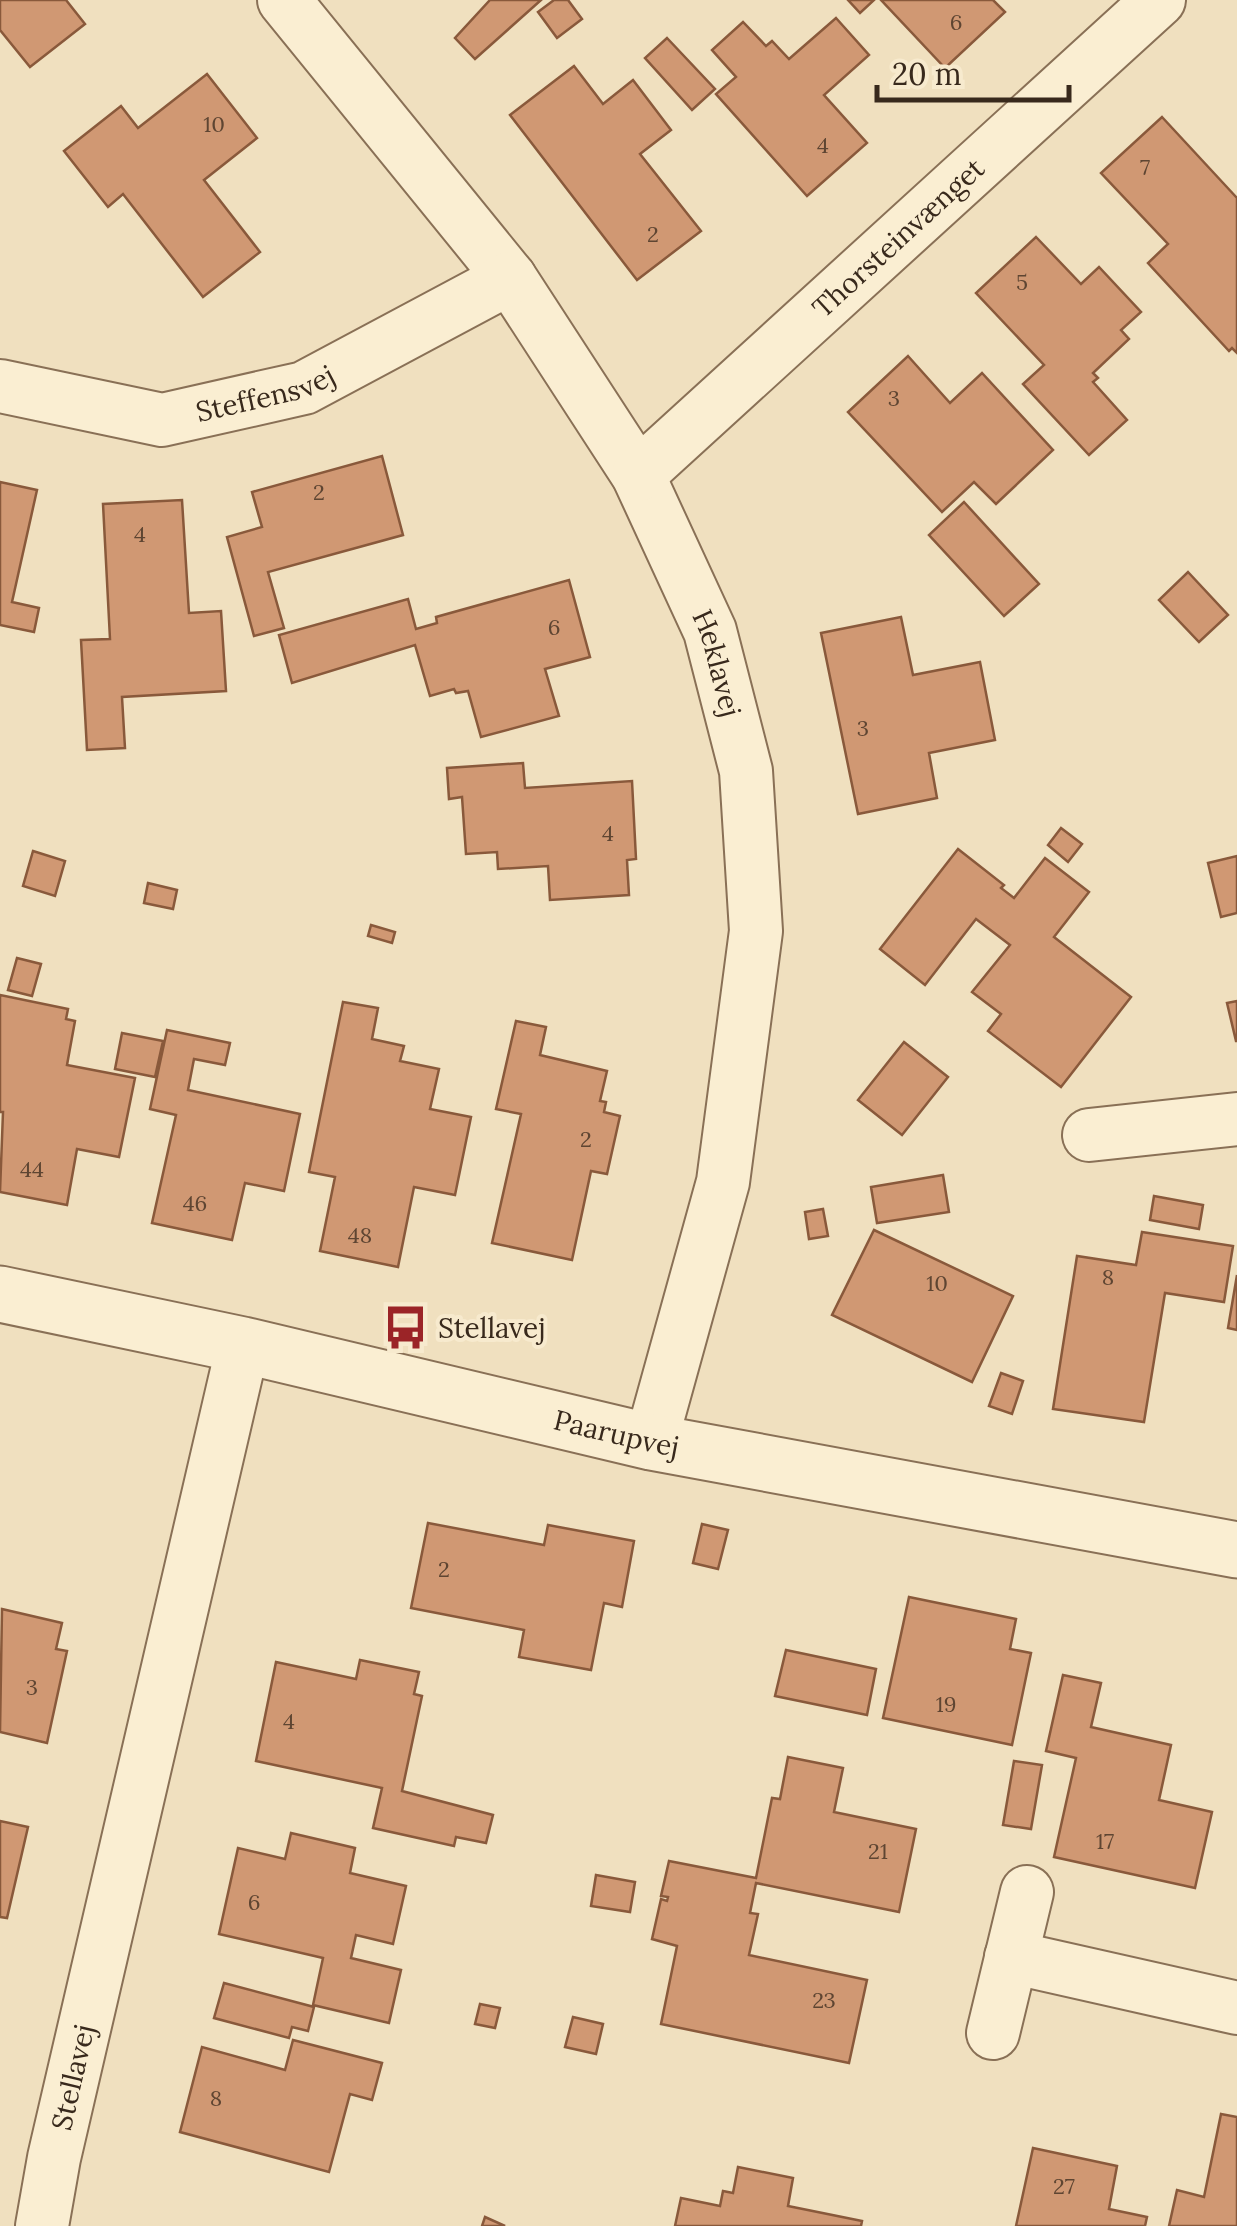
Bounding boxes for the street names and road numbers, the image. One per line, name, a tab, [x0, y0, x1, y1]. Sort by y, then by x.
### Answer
street label: Thorsteinvænget	[805, 150, 992, 325]
street label: Steffensvej	[192, 357, 341, 430]
street label: Heklavej	[684, 604, 749, 721]
street label: Paarupvej	[550, 1401, 682, 1465]
street label: Stellavej	[43, 2021, 103, 2134]

